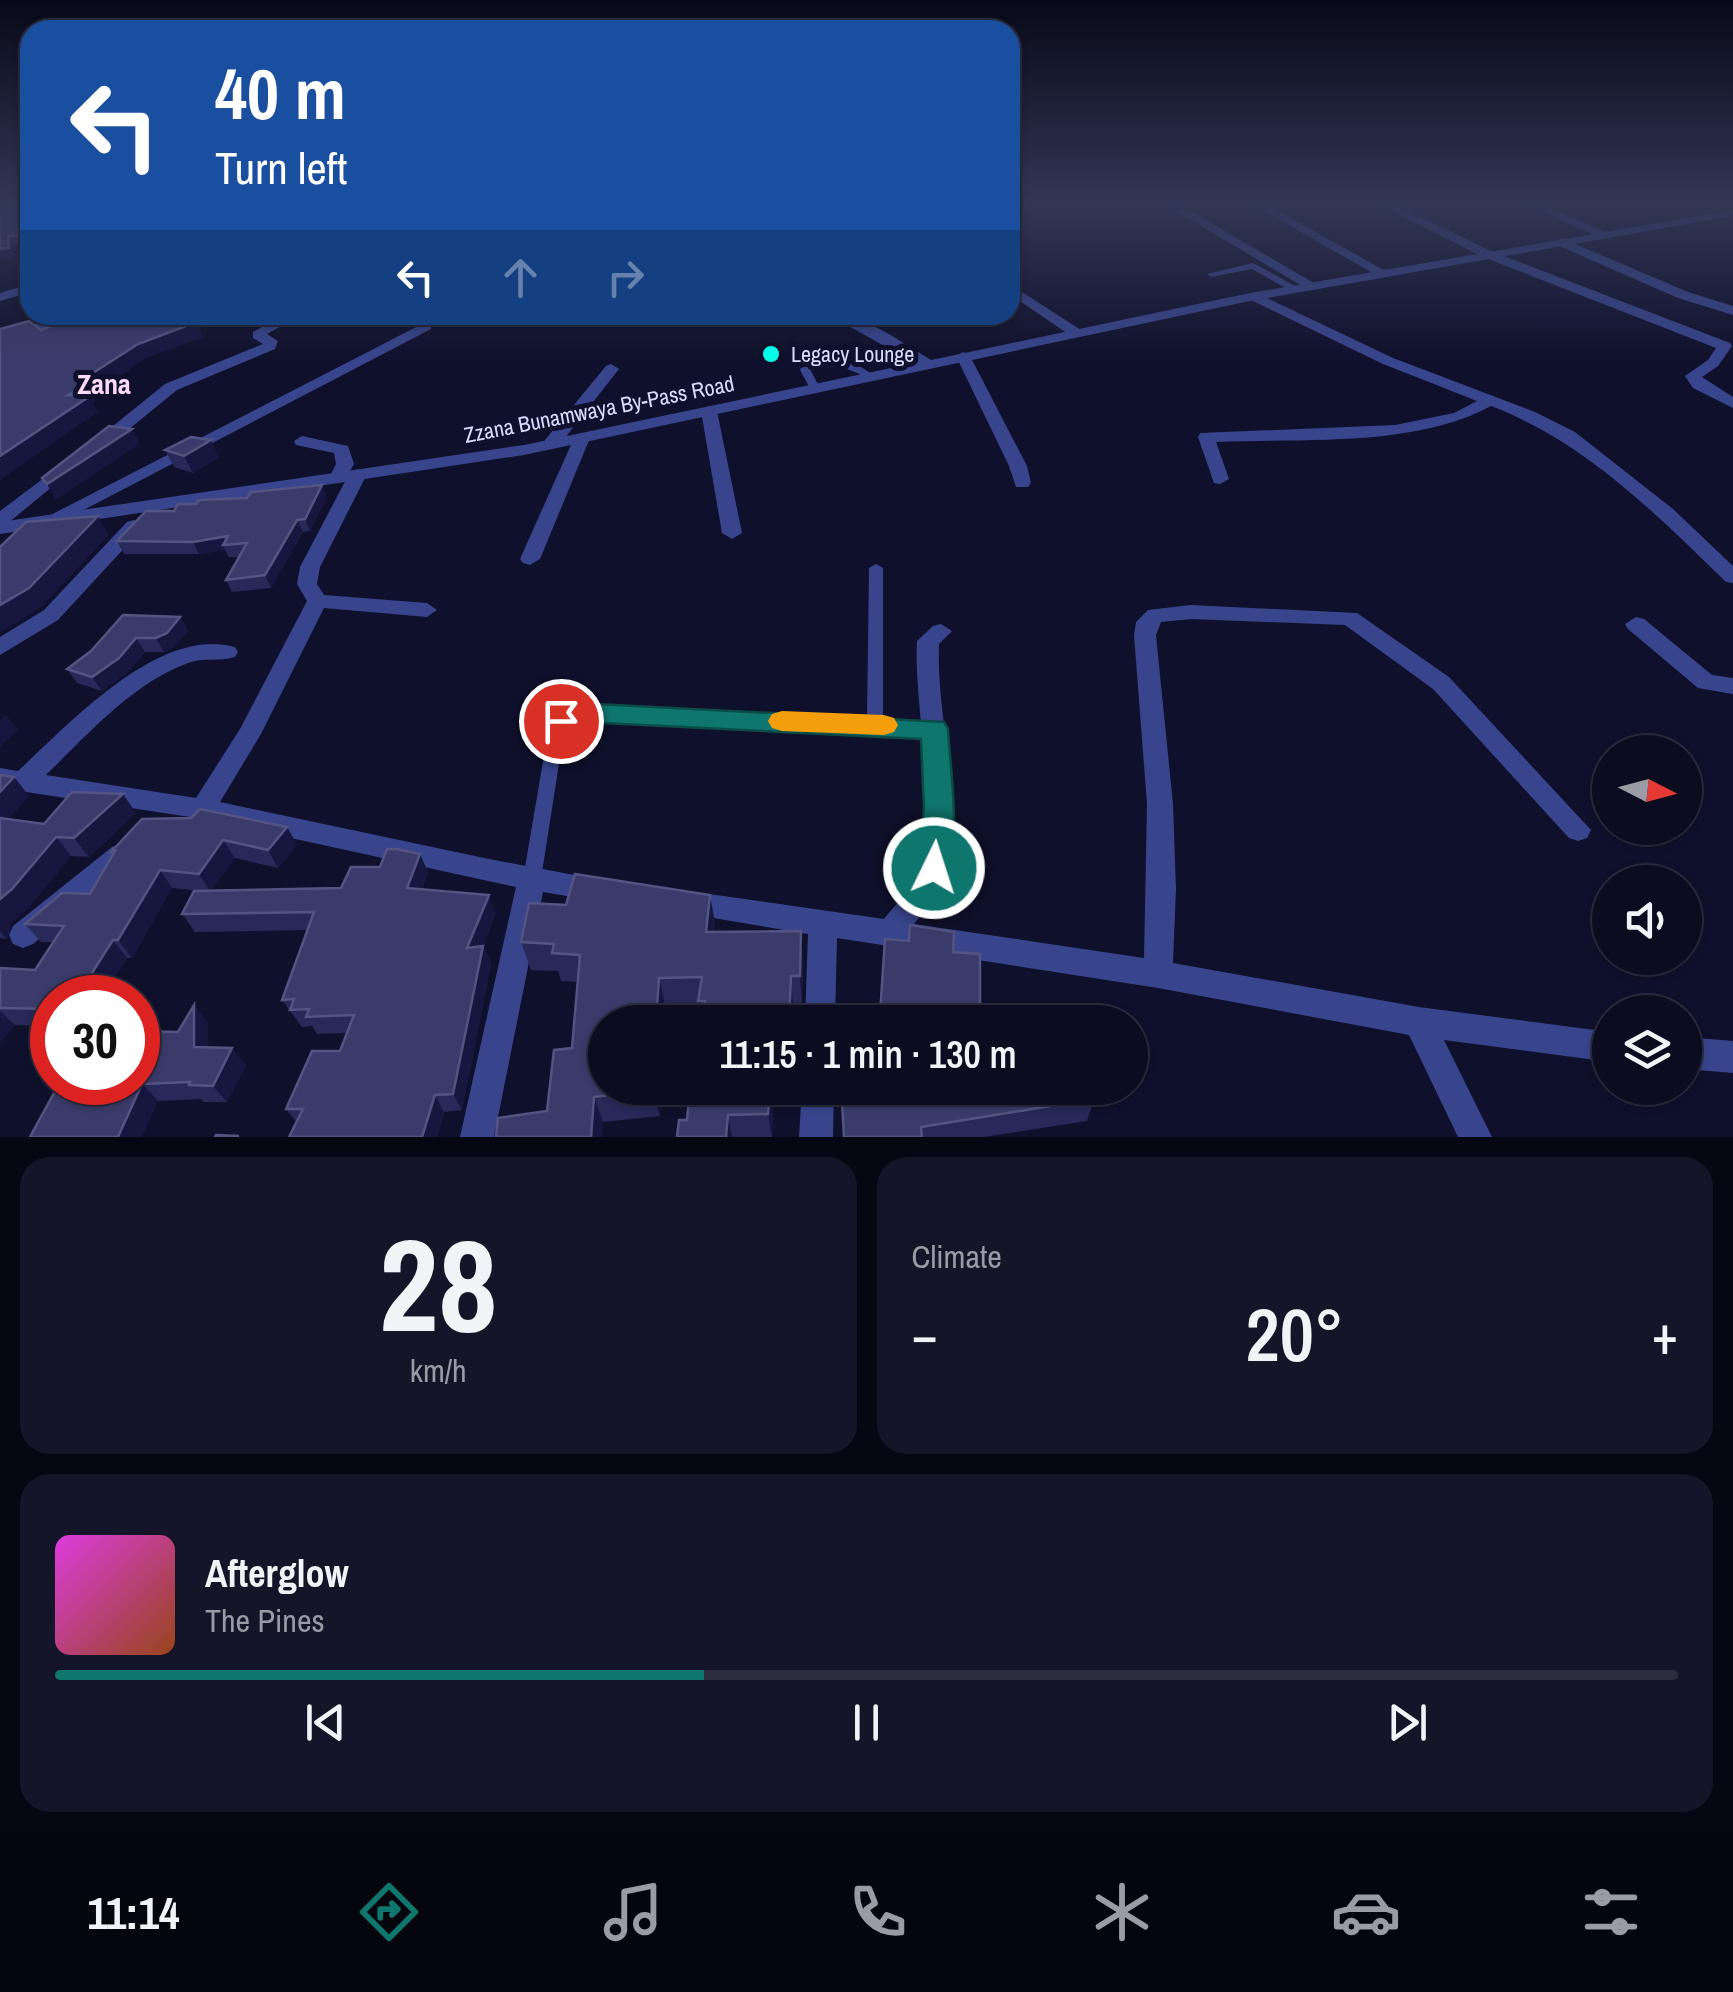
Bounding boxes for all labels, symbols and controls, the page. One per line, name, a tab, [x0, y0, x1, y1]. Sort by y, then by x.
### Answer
text: 40 m	[215, 47, 346, 141]
icon: left	[50, 60, 180, 190]
text: Turn left	[215, 137, 347, 198]
icon: left	[388, 250, 443, 305]
icon: ahead	[493, 250, 548, 305]
icon: right	[598, 250, 653, 305]
place label: Legacy Lounge	[791, 339, 914, 369]
marker: Legacy Lounge	[760, 343, 782, 365]
district label: Zana	[77, 365, 131, 403]
street label: Zzana Bunamwaya By-Pass Road	[461, 368, 737, 450]
pin	[519, 679, 604, 764]
icon: arrive	[534, 694, 589, 749]
north arrow	[1592, 735, 1702, 845]
map controls	[1592, 735, 1702, 1105]
position arrow	[882, 816, 986, 920]
button: sound	[1592, 865, 1702, 975]
speed limit sign: 30	[30, 975, 160, 1105]
button: layers	[1592, 995, 1702, 1105]
text: 11:15 · 1 min · 130 m	[719, 1029, 1017, 1080]
text: 28	[379, 1196, 498, 1372]
text: Climate	[912, 1235, 1002, 1278]
text: 20°	[1246, 1283, 1344, 1384]
text: −	[912, 1297, 938, 1371]
text: +	[1652, 1297, 1678, 1371]
text: km/h	[410, 1349, 467, 1392]
text: Afterglow	[205, 1548, 349, 1599]
text: The Pines	[205, 1599, 325, 1642]
icon: previous	[298, 1695, 353, 1750]
icon: pause	[839, 1695, 894, 1750]
icon: next	[1380, 1695, 1435, 1750]
icon: directions	[354, 1877, 424, 1947]
icon: music	[598, 1877, 668, 1947]
icon: phone	[843, 1877, 913, 1947]
icon: climate	[1087, 1877, 1157, 1947]
icon: car	[1331, 1877, 1401, 1947]
icon: filters	[1576, 1877, 1646, 1947]
text: 11:14	[87, 1882, 180, 1943]

